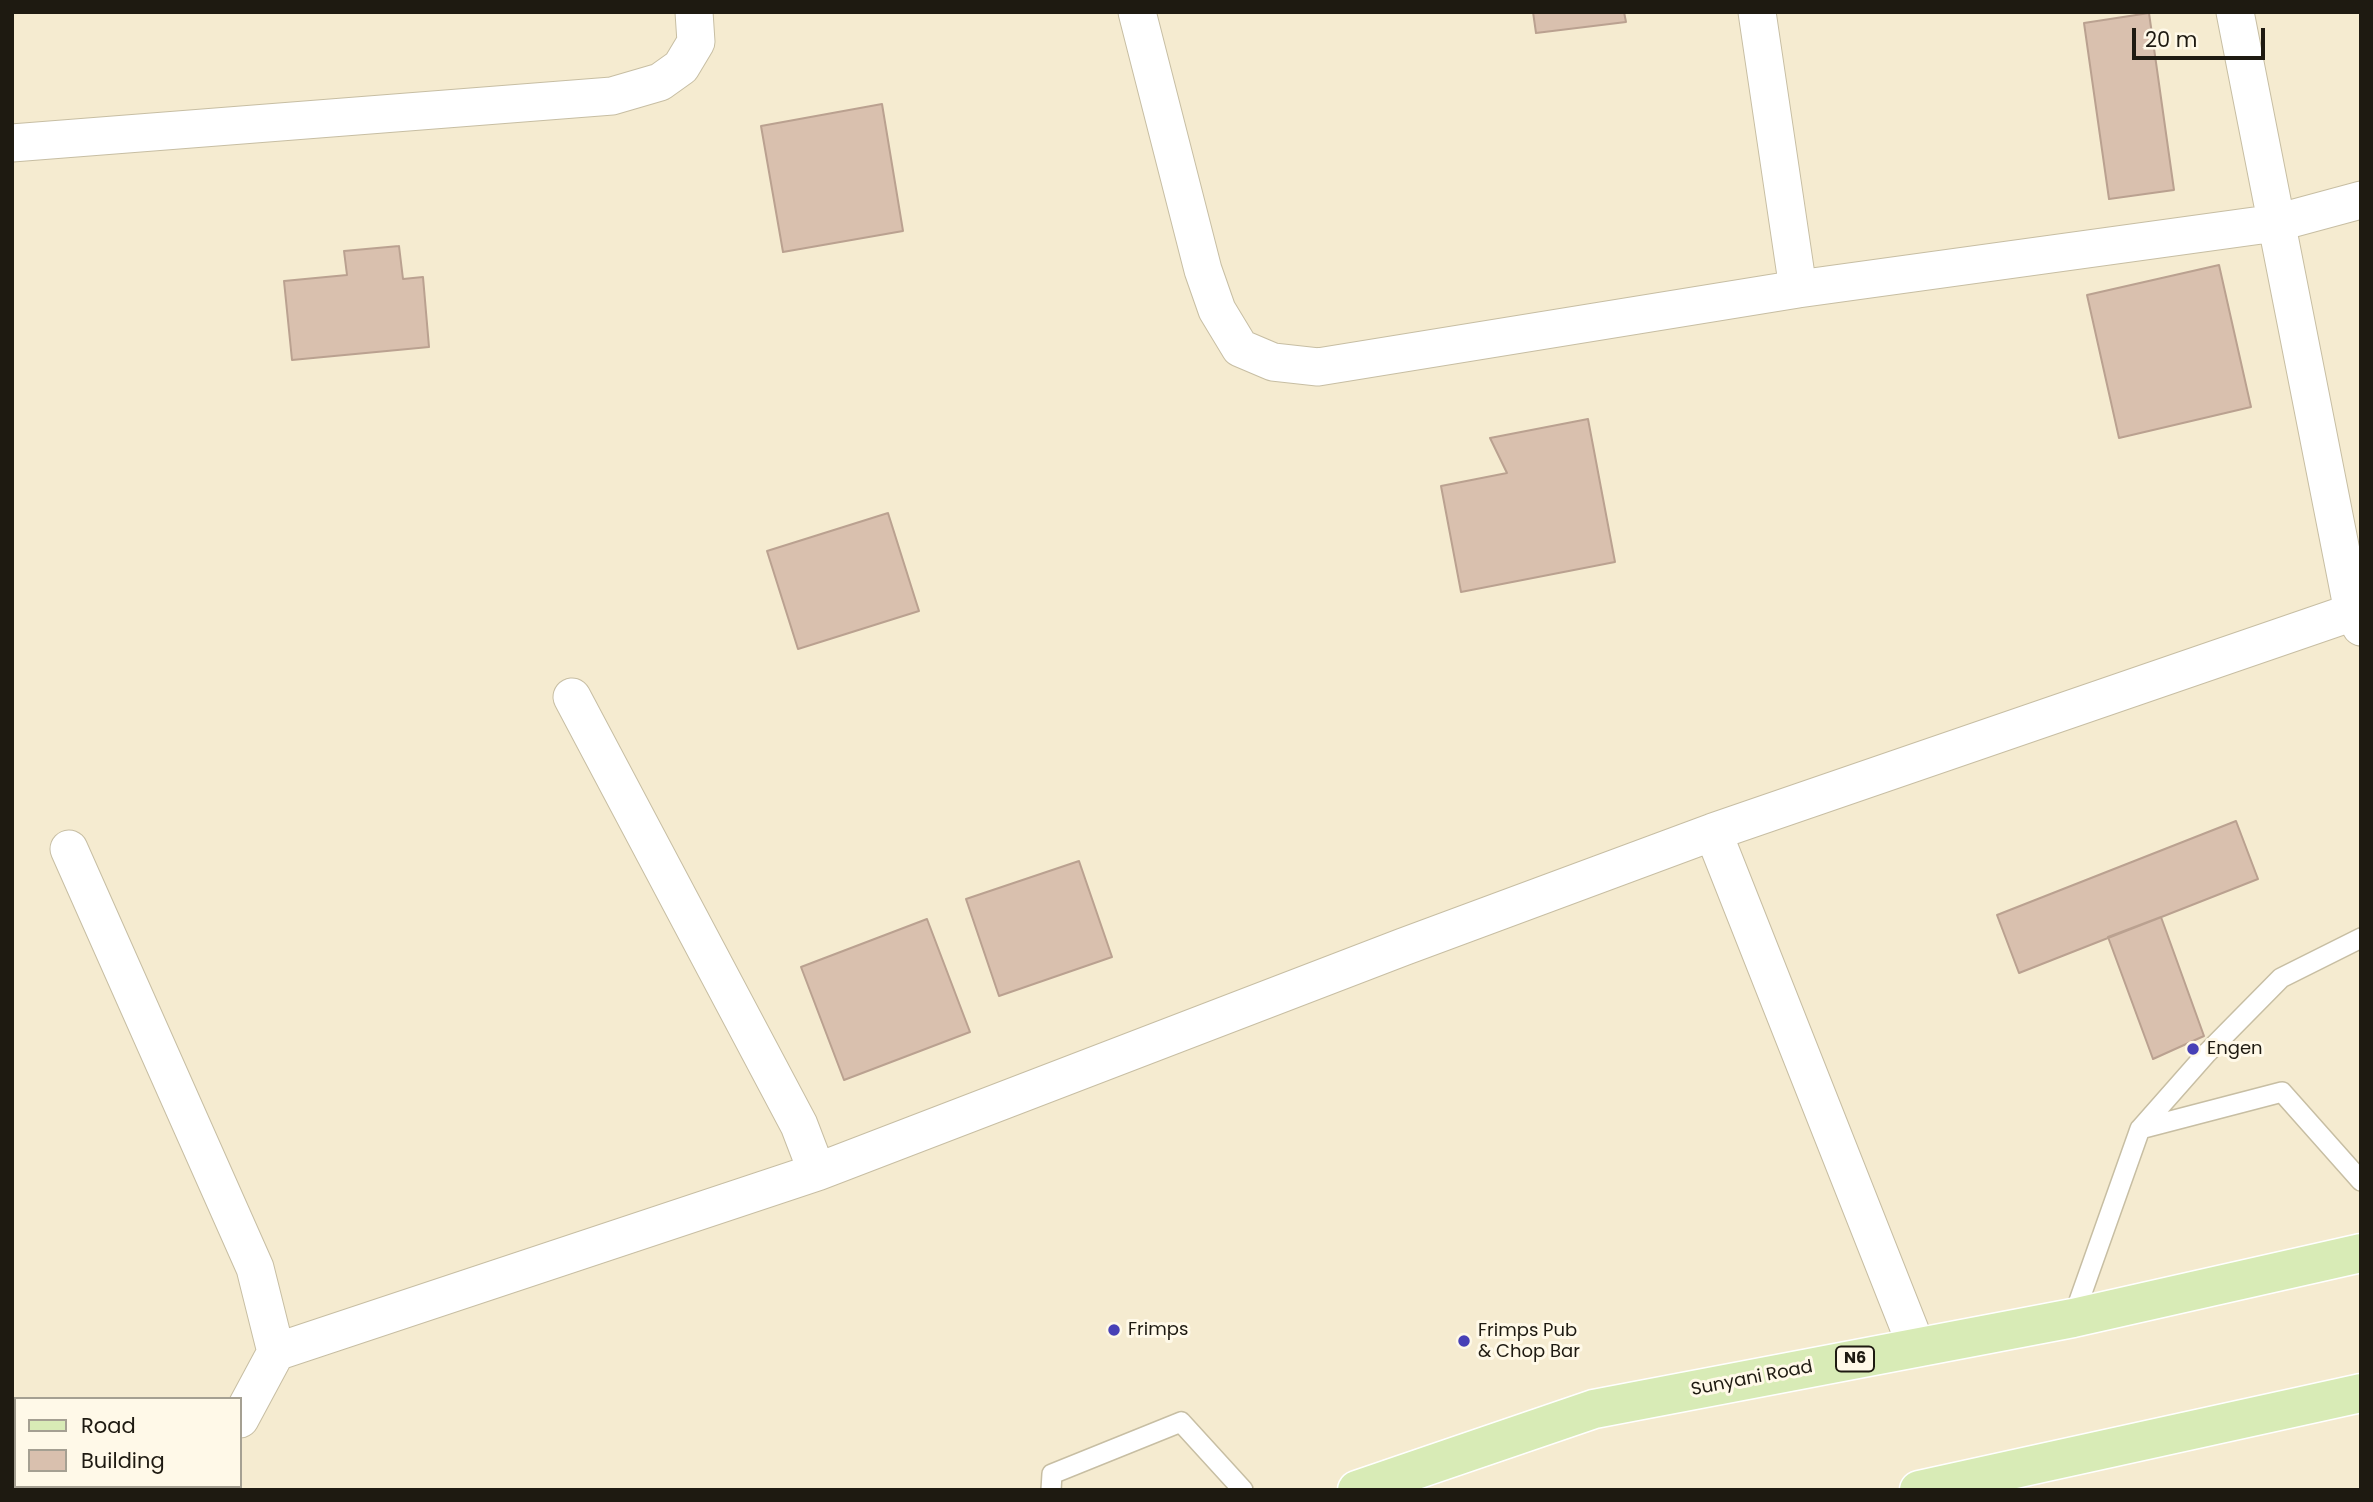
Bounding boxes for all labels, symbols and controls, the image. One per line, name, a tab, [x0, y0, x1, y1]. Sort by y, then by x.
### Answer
scale bar	[2135, 14, 2268, 58]
text: 20 m	[2145, 25, 2198, 54]
place label: Engen	[2207, 1038, 2263, 1060]
marker: Engen	[2185, 1041, 2201, 1057]
place label: Frimps	[1128, 1319, 1188, 1341]
place label: Frimps Pub & Chop Bar	[1478, 1320, 1580, 1362]
marker: Frimps	[1106, 1322, 1122, 1338]
marker: Frimps Pub & Chop Bar	[1456, 1333, 1472, 1349]
road number: N6	[1836, 1346, 1874, 1372]
street label: Sunyani Road	[1689, 1357, 1815, 1401]
legend	[14, 1397, 242, 1488]
text: Road	[81, 1411, 136, 1440]
text: Building	[81, 1446, 165, 1475]

